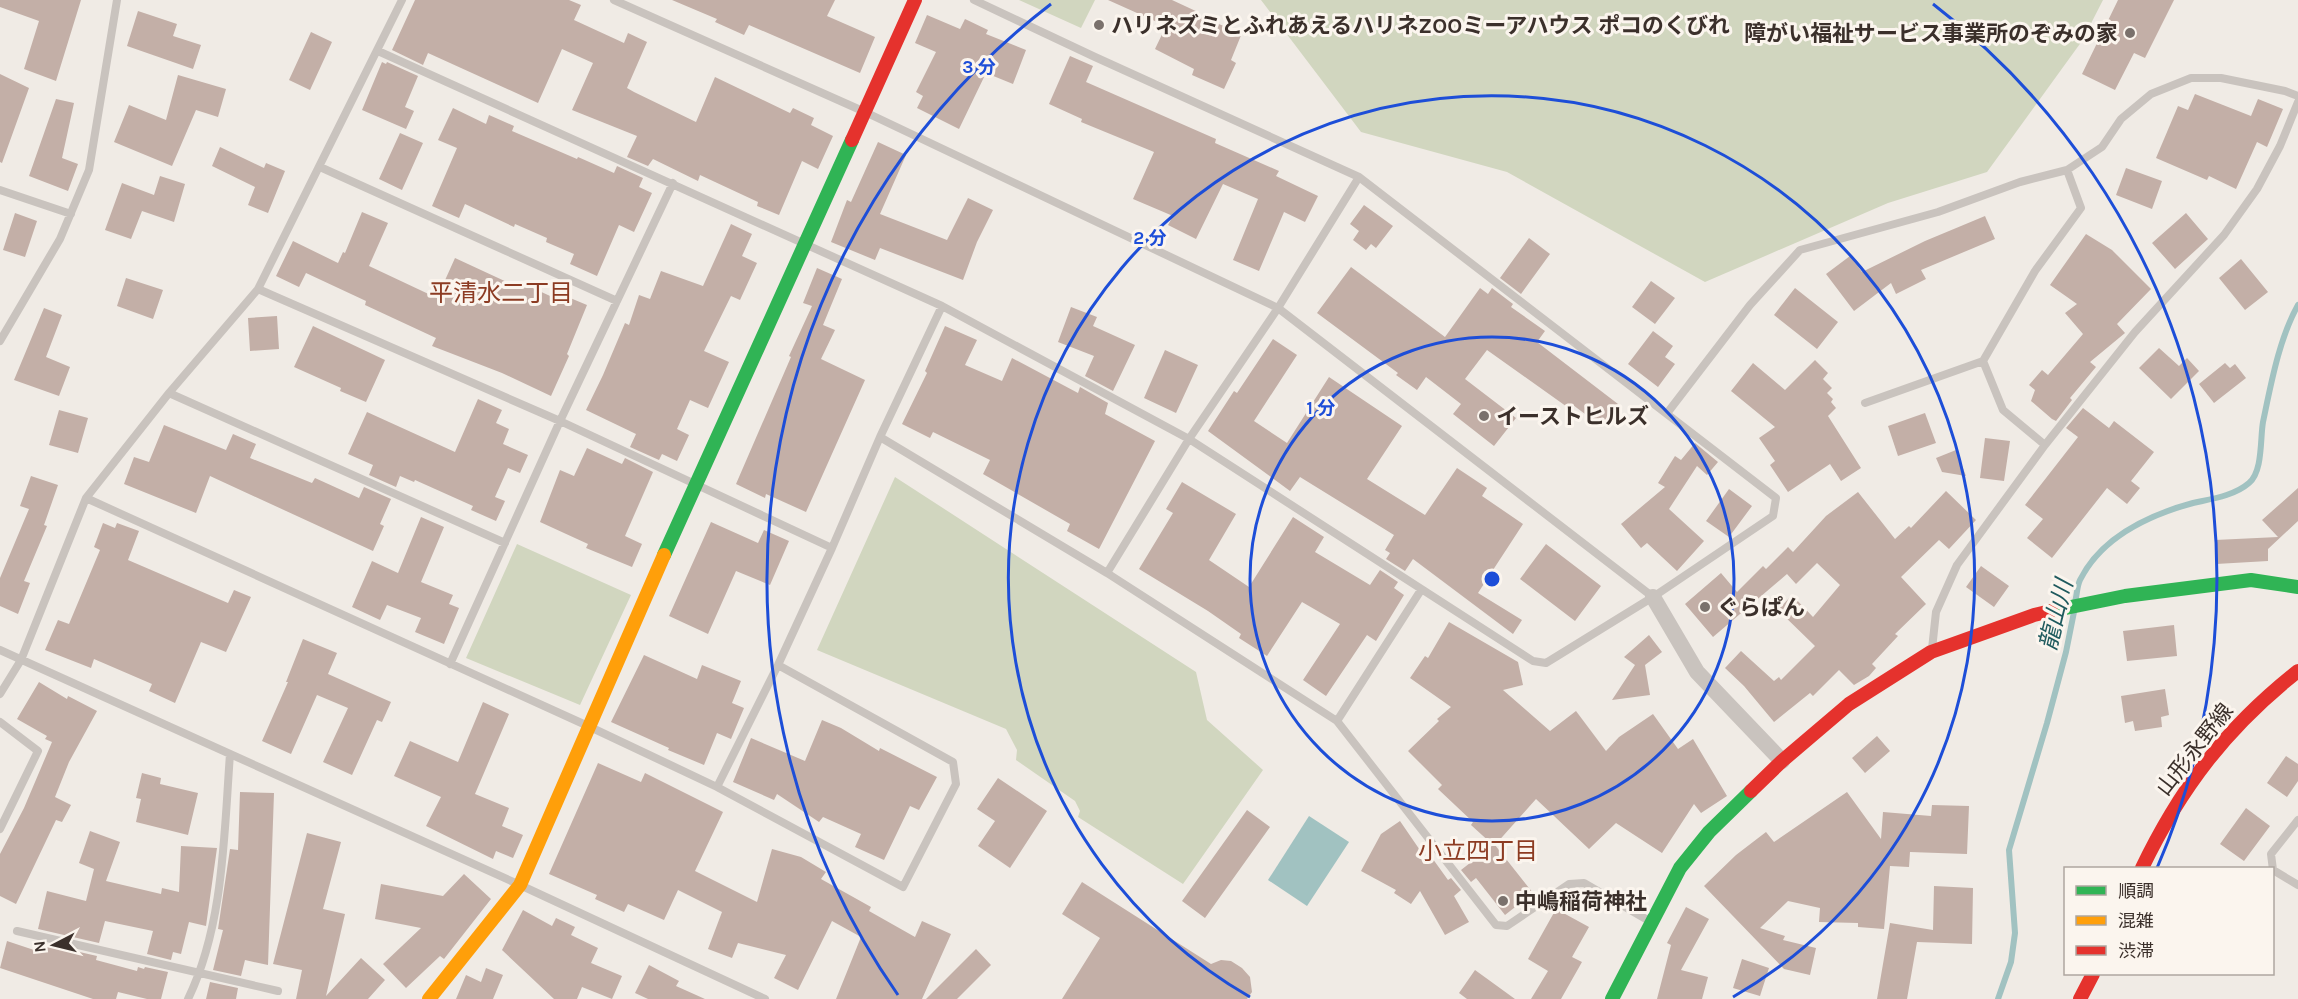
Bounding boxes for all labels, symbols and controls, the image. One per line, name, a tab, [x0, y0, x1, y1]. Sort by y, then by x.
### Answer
place label: ハリネズミとふれあえるハリネZOOミーアハウス ポコのくびれ	[1111, 13, 1730, 39]
marker: ハリネズミとふれあえるハリネZOOミーアハウス ポコのくびれ	[1092, 18, 1106, 32]
place label: 障がい福祉サービス事業所のぞみの家	[1744, 21, 2118, 47]
marker: 障がい福祉サービス事業所のぞみの家	[2123, 26, 2137, 40]
text: 3 分	[962, 56, 996, 78]
text: 2 分	[1133, 227, 1167, 249]
district label: 平清水二丁目	[429, 279, 573, 307]
text: 1 分	[1307, 397, 1335, 419]
place label: イーストヒルズ	[1496, 404, 1649, 430]
marker: イーストヒルズ	[1477, 409, 1491, 423]
centre of rings	[1482, 569, 1502, 589]
water label: 龍山川	[2034, 574, 2079, 653]
place label: ぐらぱん	[1717, 595, 1805, 621]
marker: ぐらぱん	[1698, 600, 1712, 614]
street label: 山形永野線	[2151, 698, 2239, 801]
district label: 小立四丁目	[1418, 837, 1538, 865]
legend	[2064, 867, 2274, 975]
text: 順調	[2118, 880, 2154, 902]
place label: 中嶋稲荷神社	[1515, 889, 1647, 915]
marker: 中嶋稲荷神社	[1496, 894, 1510, 908]
text: 混雑	[2118, 910, 2154, 932]
north arrow	[24, 915, 84, 975]
text: N	[29, 940, 50, 954]
text: 渋滞	[2118, 940, 2154, 962]

